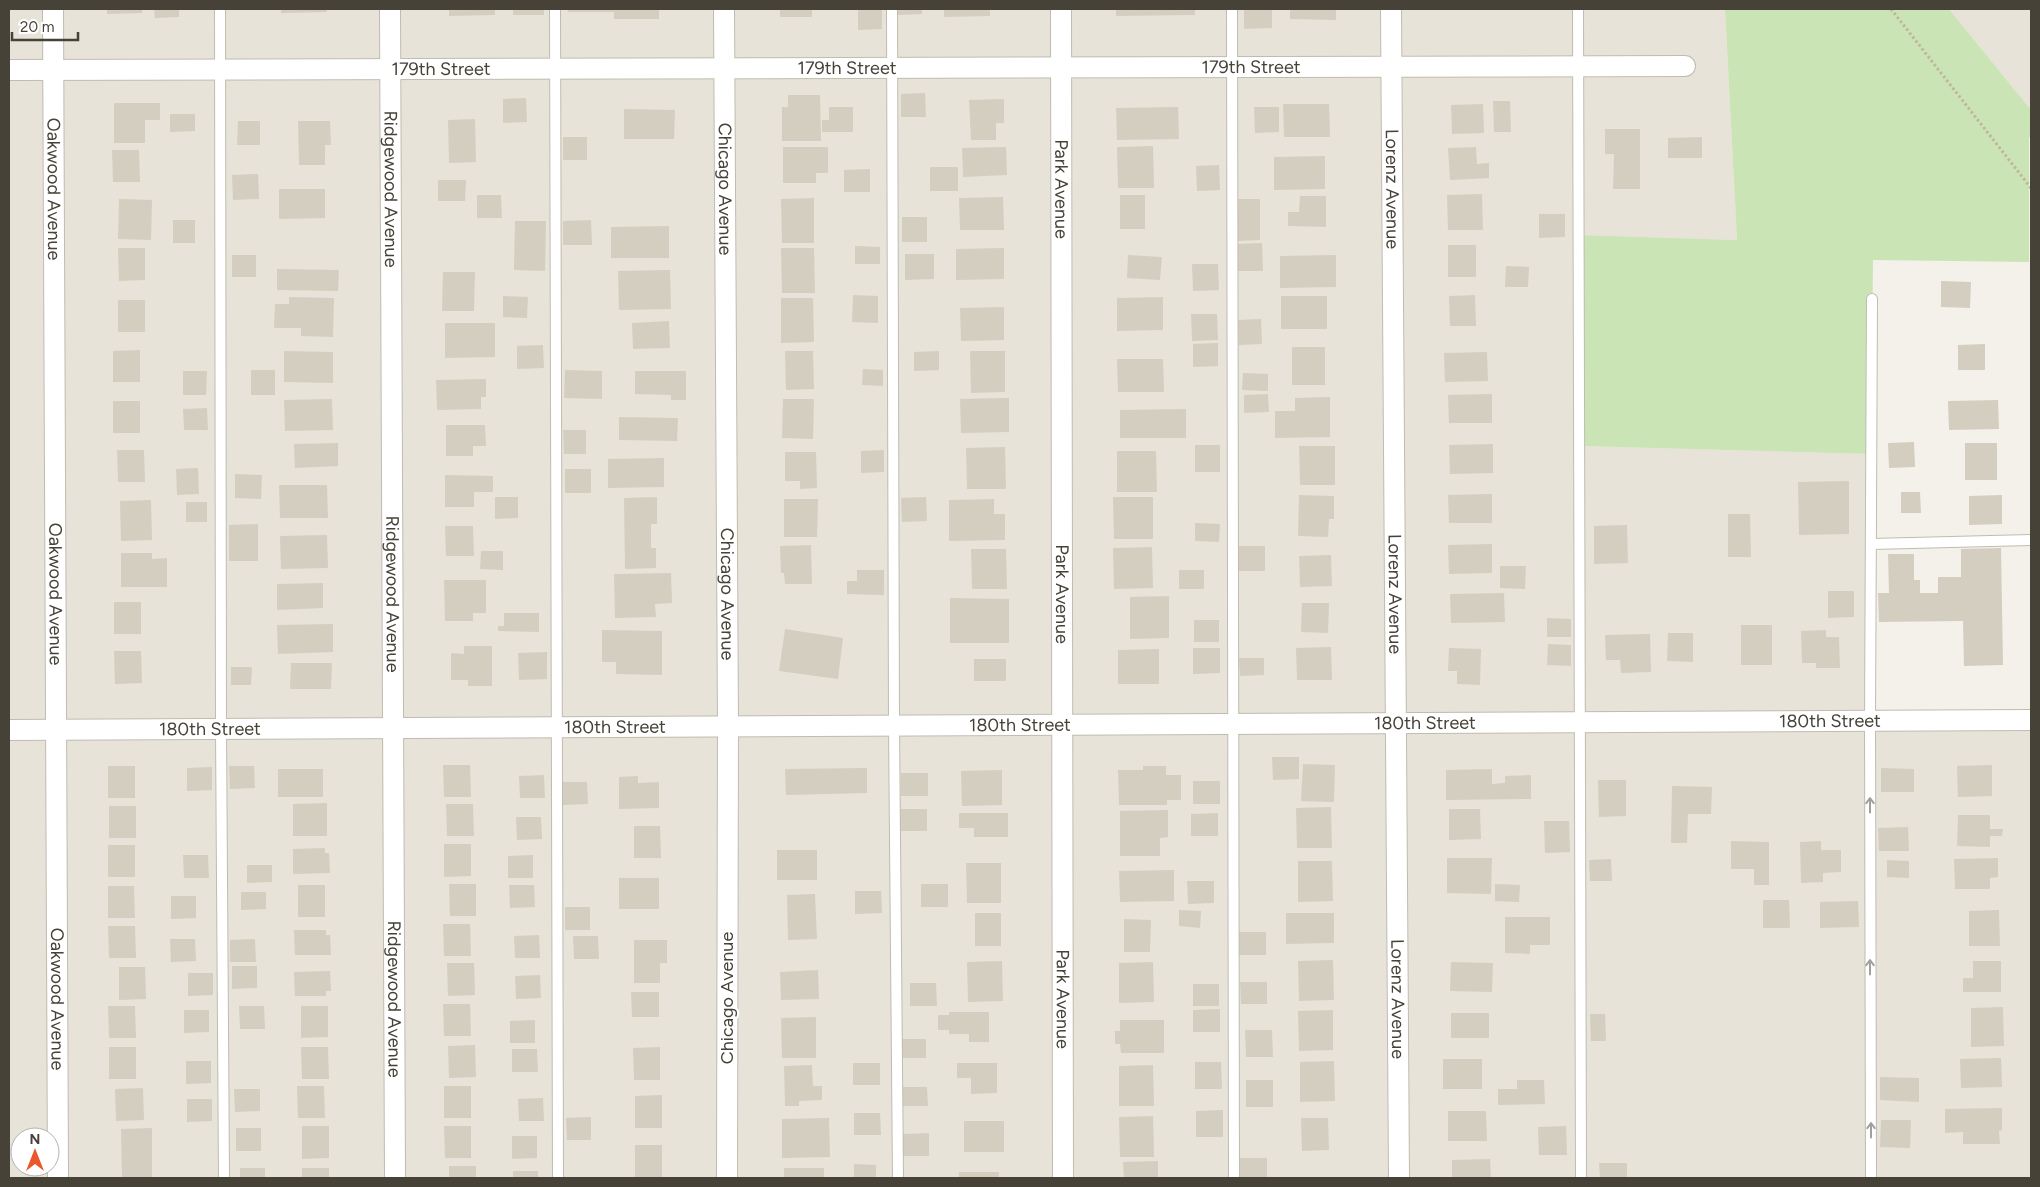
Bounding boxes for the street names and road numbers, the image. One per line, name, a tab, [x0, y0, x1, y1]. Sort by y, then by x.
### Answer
street label: 179th Street	[1201, 56, 1301, 78]
street label: 179th Street	[797, 57, 897, 79]
street label: 179th Street	[391, 58, 491, 80]
street label: Ridgewood Avenue	[379, 110, 402, 268]
street label: Oakwood Avenue	[42, 118, 65, 261]
street label: Chicago Avenue	[714, 123, 736, 255]
street label: Lorenz Avenue	[1381, 129, 1404, 249]
street label: Park Avenue	[1050, 139, 1072, 239]
street label: Ridgewood Avenue	[381, 515, 404, 673]
street label: Oakwood Avenue	[44, 523, 67, 666]
street label: Chicago Avenue	[716, 528, 739, 660]
street label: Lorenz Avenue	[1384, 534, 1406, 654]
street label: Park Avenue	[1051, 544, 1073, 644]
street label: 180th Street	[1779, 710, 1881, 732]
street label: 180th Street	[1374, 712, 1476, 734]
street label: 180th Street	[969, 714, 1071, 736]
street label: 180th Street	[564, 716, 666, 738]
street label: 180th Street	[159, 718, 261, 740]
street label: Ridgewood Avenue	[383, 920, 406, 1078]
street label: Oakwood Avenue	[46, 928, 69, 1071]
street label: Chicago Avenue	[716, 932, 738, 1064]
street label: Lorenz Avenue	[1386, 939, 1409, 1059]
street label: Park Avenue	[1052, 949, 1074, 1049]

